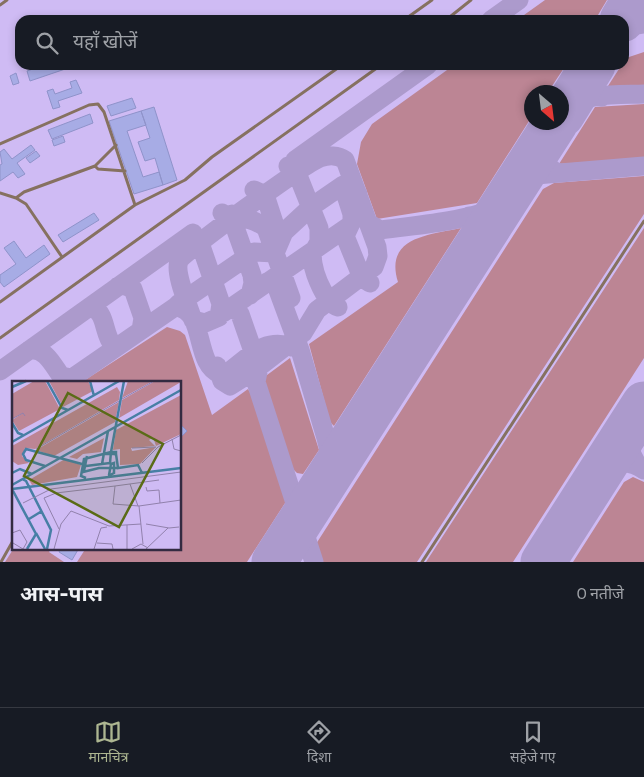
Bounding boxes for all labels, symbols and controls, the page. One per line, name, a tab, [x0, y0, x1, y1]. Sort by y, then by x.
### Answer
search box	[15, 15, 629, 70]
icon: search	[33, 29, 61, 57]
text: यहाँ खोजें	[73, 29, 137, 52]
north arrow	[524, 85, 569, 130]
inset map	[12, 381, 181, 550]
text: आस-पास	[20, 580, 103, 605]
text: 0 नतीजे	[576, 583, 624, 602]
tab: मानचित्र	[88, 718, 128, 768]
tab: दिशा	[305, 718, 333, 768]
tab: सहेजे गए	[510, 718, 556, 768]

